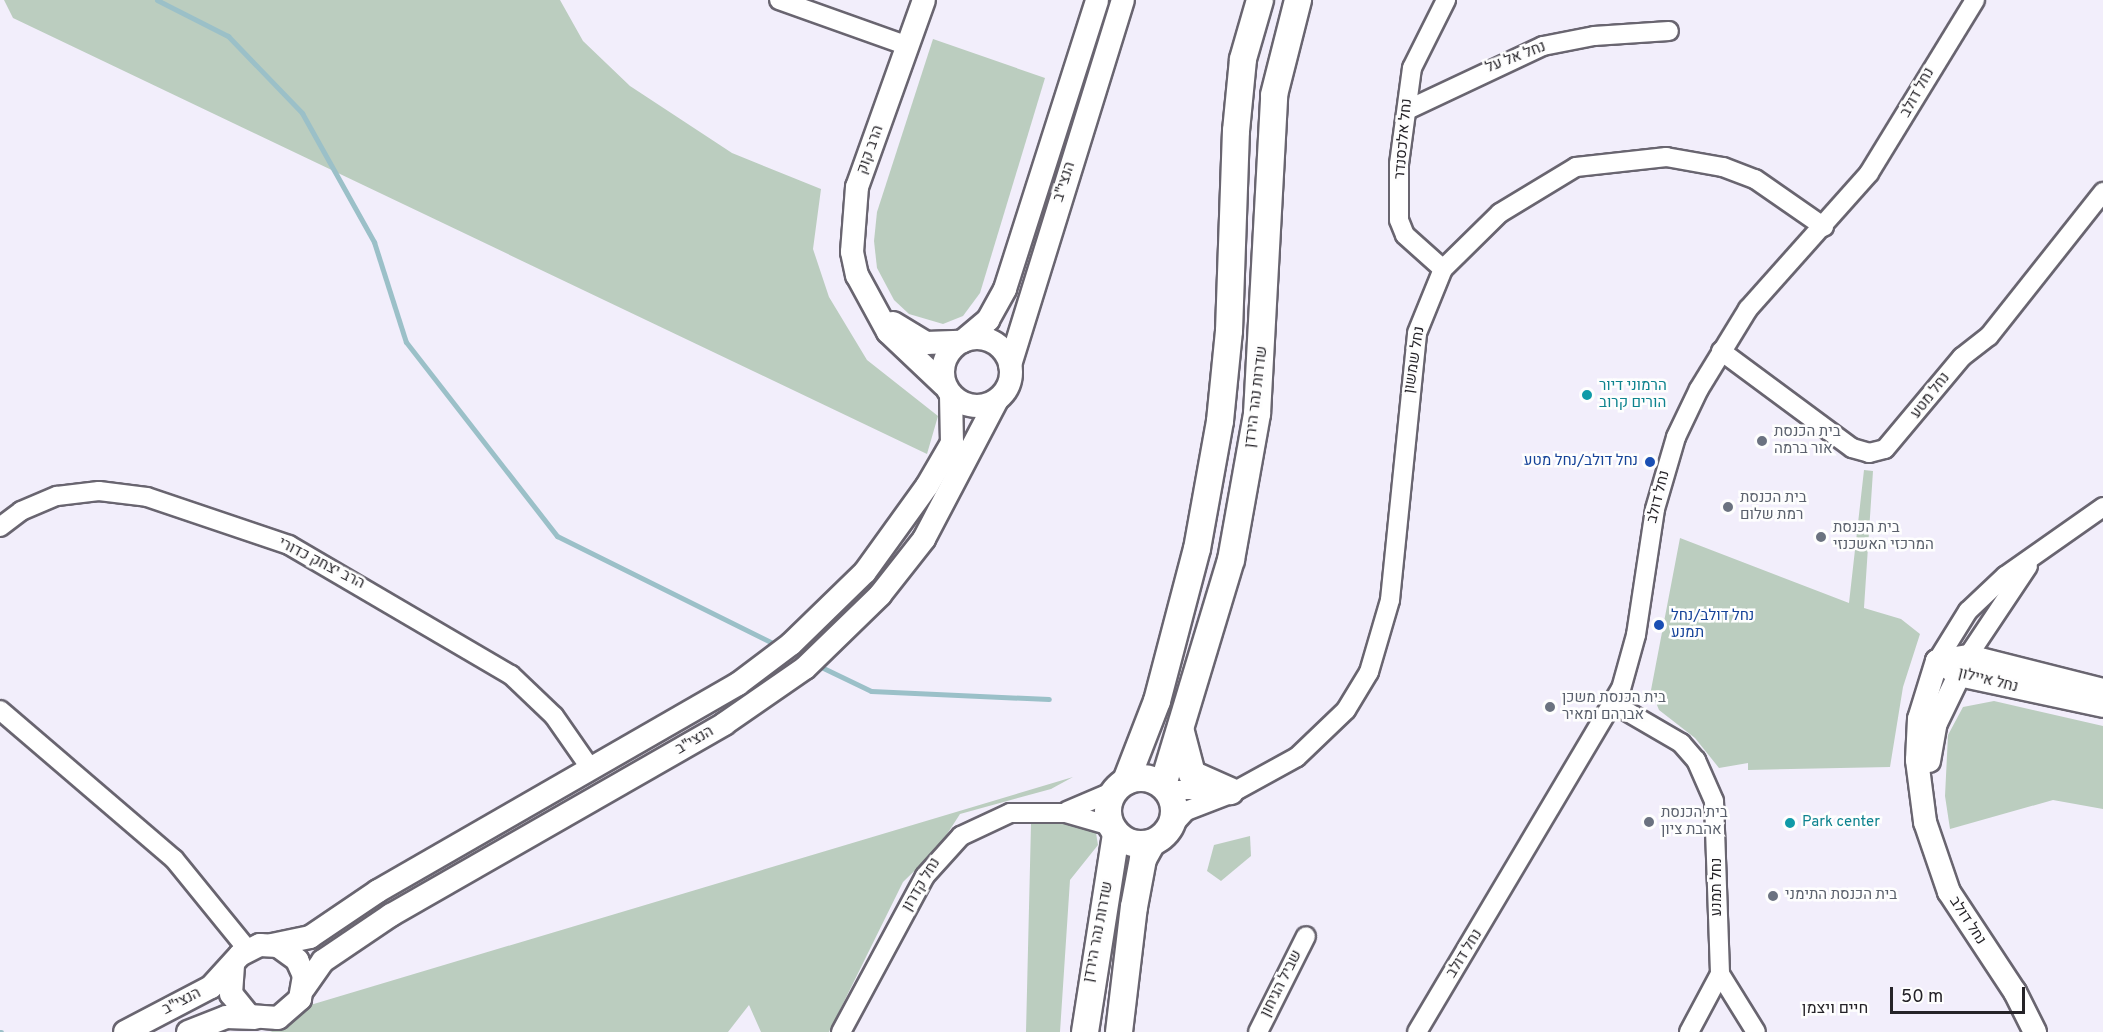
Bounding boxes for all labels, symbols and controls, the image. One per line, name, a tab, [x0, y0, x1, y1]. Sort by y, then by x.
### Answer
street label: נחל אל על	[1483, 38, 1549, 78]
street label: נחל דולב	[1897, 65, 1939, 121]
street label: נחל אלכסנדר	[1391, 98, 1417, 180]
street label: הרב קוק	[854, 123, 888, 177]
street label: הנצי"ב	[1050, 160, 1080, 204]
street label: נחל שמשון	[1401, 325, 1429, 395]
street label: שדרות נהר הירדן	[1242, 345, 1272, 449]
street label: נחל מטע	[1908, 369, 1954, 423]
place label: הרמוני דיור הורים קרוב	[1599, 377, 1667, 412]
marker: הרמוני דיור הורים קרוב	[1580, 388, 1594, 402]
place label: בית הכנסת אור ברמה	[1774, 423, 1841, 458]
marker: בית הכנסת אור ברמה	[1755, 434, 1769, 448]
place label: נחל דולב/נחל מטע	[1524, 453, 1638, 471]
marker: נחל דולב/נחל מטע	[1643, 455, 1657, 469]
street label: נחל דולב	[1644, 469, 1674, 525]
place label: בית הכנסת רמת שלום	[1740, 489, 1807, 524]
marker: בית הכנסת רמת שלום	[1721, 500, 1735, 514]
place label: בית הכנסת המרכזי האשכנזי	[1833, 519, 1934, 554]
marker: בית הכנסת המרכזי האשכנזי	[1814, 530, 1828, 544]
street label: הרב יצחק כדורי	[275, 535, 367, 593]
place label: נחל דולב/נחל תמנע	[1671, 607, 1754, 642]
marker: נחל דולב/נחל תמנע	[1652, 618, 1666, 632]
street label: נחל איילון	[1956, 665, 2020, 697]
place label: בית הכנסת משכן אברהם ומאיר	[1562, 689, 1666, 724]
marker: בית הכנסת משכן אברהם ומאיר	[1543, 700, 1557, 714]
street label: הנצי"ב	[673, 723, 717, 759]
place label: בית הכנסת אהבת ציון	[1661, 804, 1728, 839]
place label: Park center	[1802, 814, 1880, 832]
marker: בית הכנסת אהבת ציון	[1642, 815, 1656, 829]
marker: Park center	[1783, 816, 1797, 830]
street label: נחל קדרון	[899, 855, 945, 915]
street label: נחל תמנע	[1709, 858, 1727, 916]
street label: שדרות נהר הירדן	[1080, 880, 1118, 984]
place label: בית הכנסת התימני	[1785, 887, 1897, 905]
marker: בית הכנסת התימני	[1766, 889, 1780, 903]
street label: נחל דולב	[1945, 894, 1989, 948]
street label: נחל דולב	[1443, 926, 1487, 982]
street label: שביל הגיחון	[1258, 948, 1306, 1020]
scale bar	[1893, 975, 2028, 1013]
street label: הנצי"ב	[160, 985, 204, 1019]
text: 50 m	[1901, 986, 1943, 1009]
district label: חיים ויצמן	[1802, 999, 1868, 1019]

